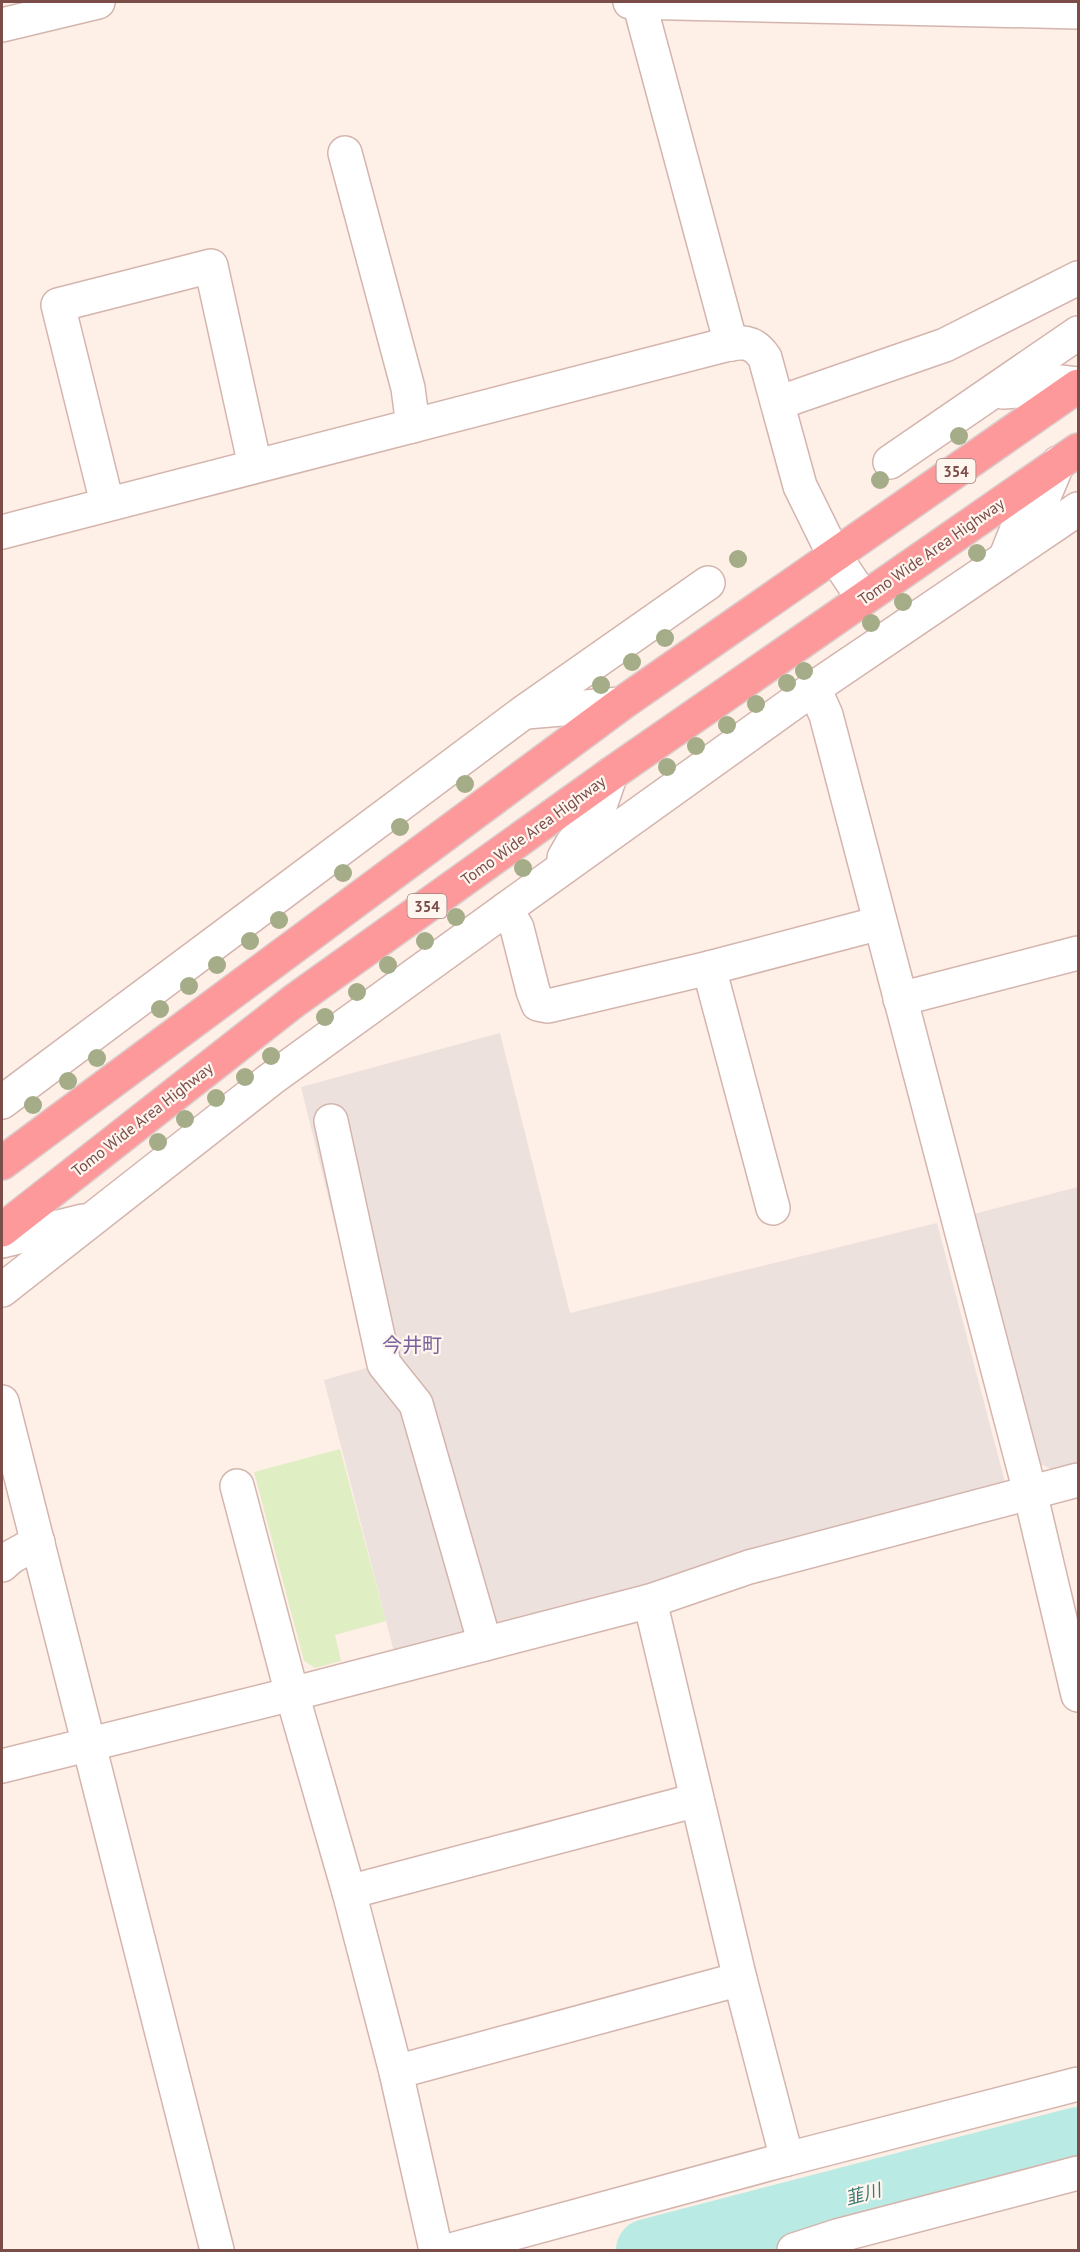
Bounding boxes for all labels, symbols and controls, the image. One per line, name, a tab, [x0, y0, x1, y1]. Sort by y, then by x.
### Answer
road number: 354	[936, 459, 976, 483]
street label: Tomo Wide Area Highway	[854, 493, 1008, 609]
street label: Tomo Wide Area Highway	[457, 771, 610, 889]
road number: 354	[408, 894, 446, 918]
street label: Tomo Wide Area Highway	[67, 1057, 217, 1180]
district label: 今井町	[382, 1332, 442, 1358]
water label: 韮川	[843, 2178, 885, 2210]

